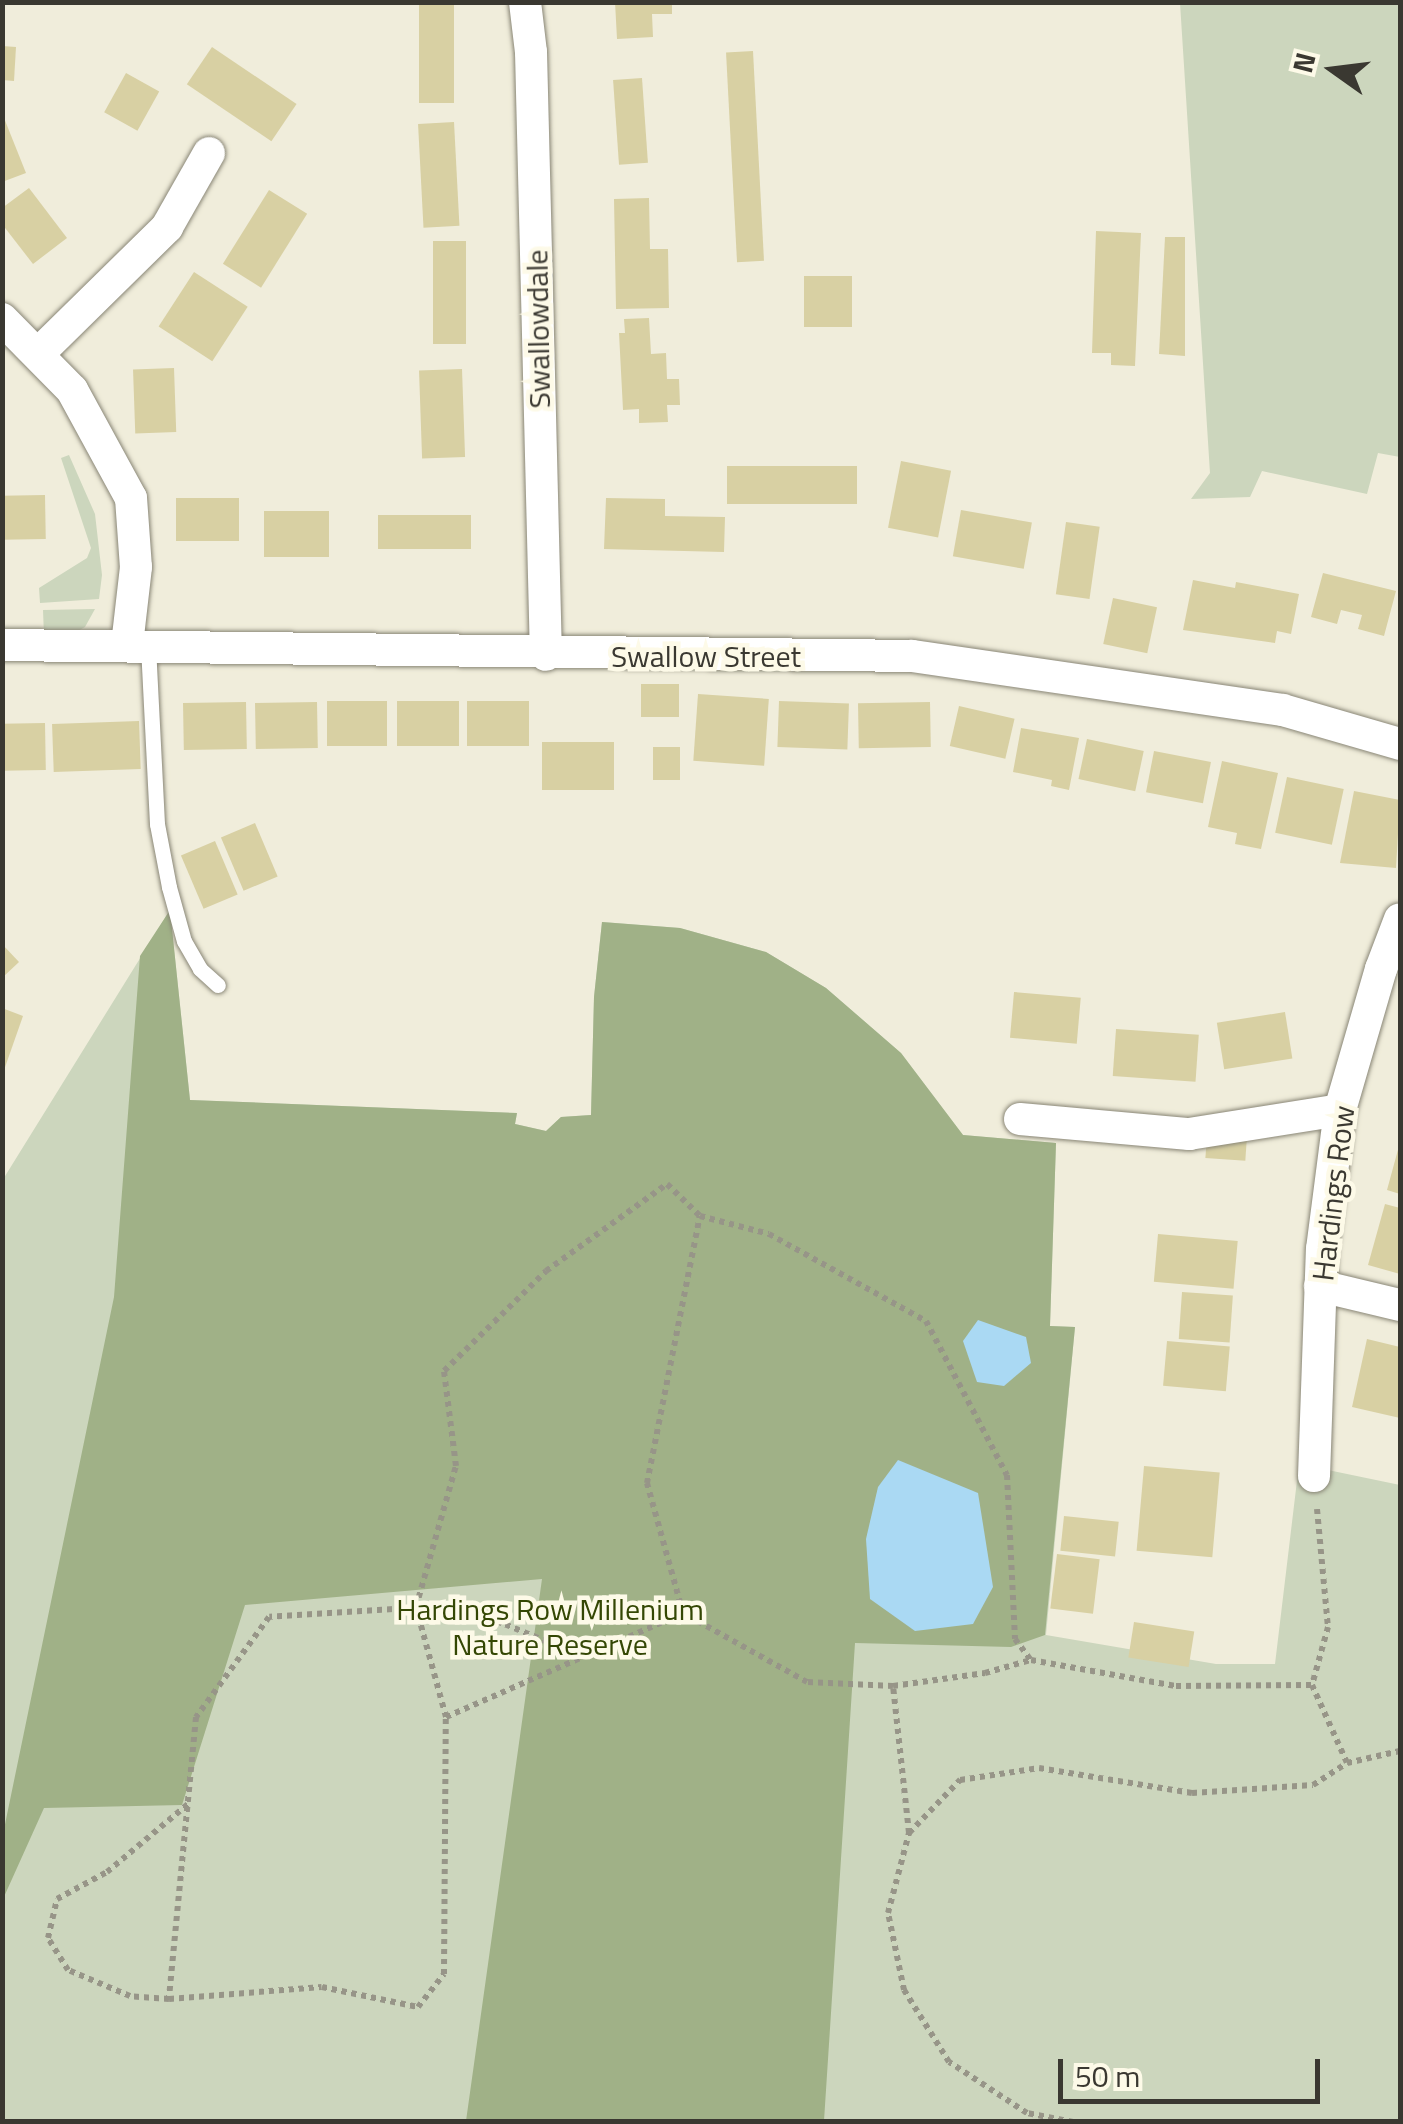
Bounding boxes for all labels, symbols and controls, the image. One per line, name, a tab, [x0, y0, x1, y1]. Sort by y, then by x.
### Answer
north arrow	[1283, 20, 1383, 120]
text: N	[1280, 48, 1327, 77]
street label: Swallowdale	[519, 249, 557, 409]
street label: Swallow Street	[611, 638, 801, 674]
street label: Hardings Row	[1304, 1103, 1362, 1283]
park label: Hardings Row Millenium Nature Reserve	[396, 1591, 704, 1662]
scale bar	[1063, 2039, 1326, 2101]
text: 50 m	[1075, 2053, 1140, 2099]

